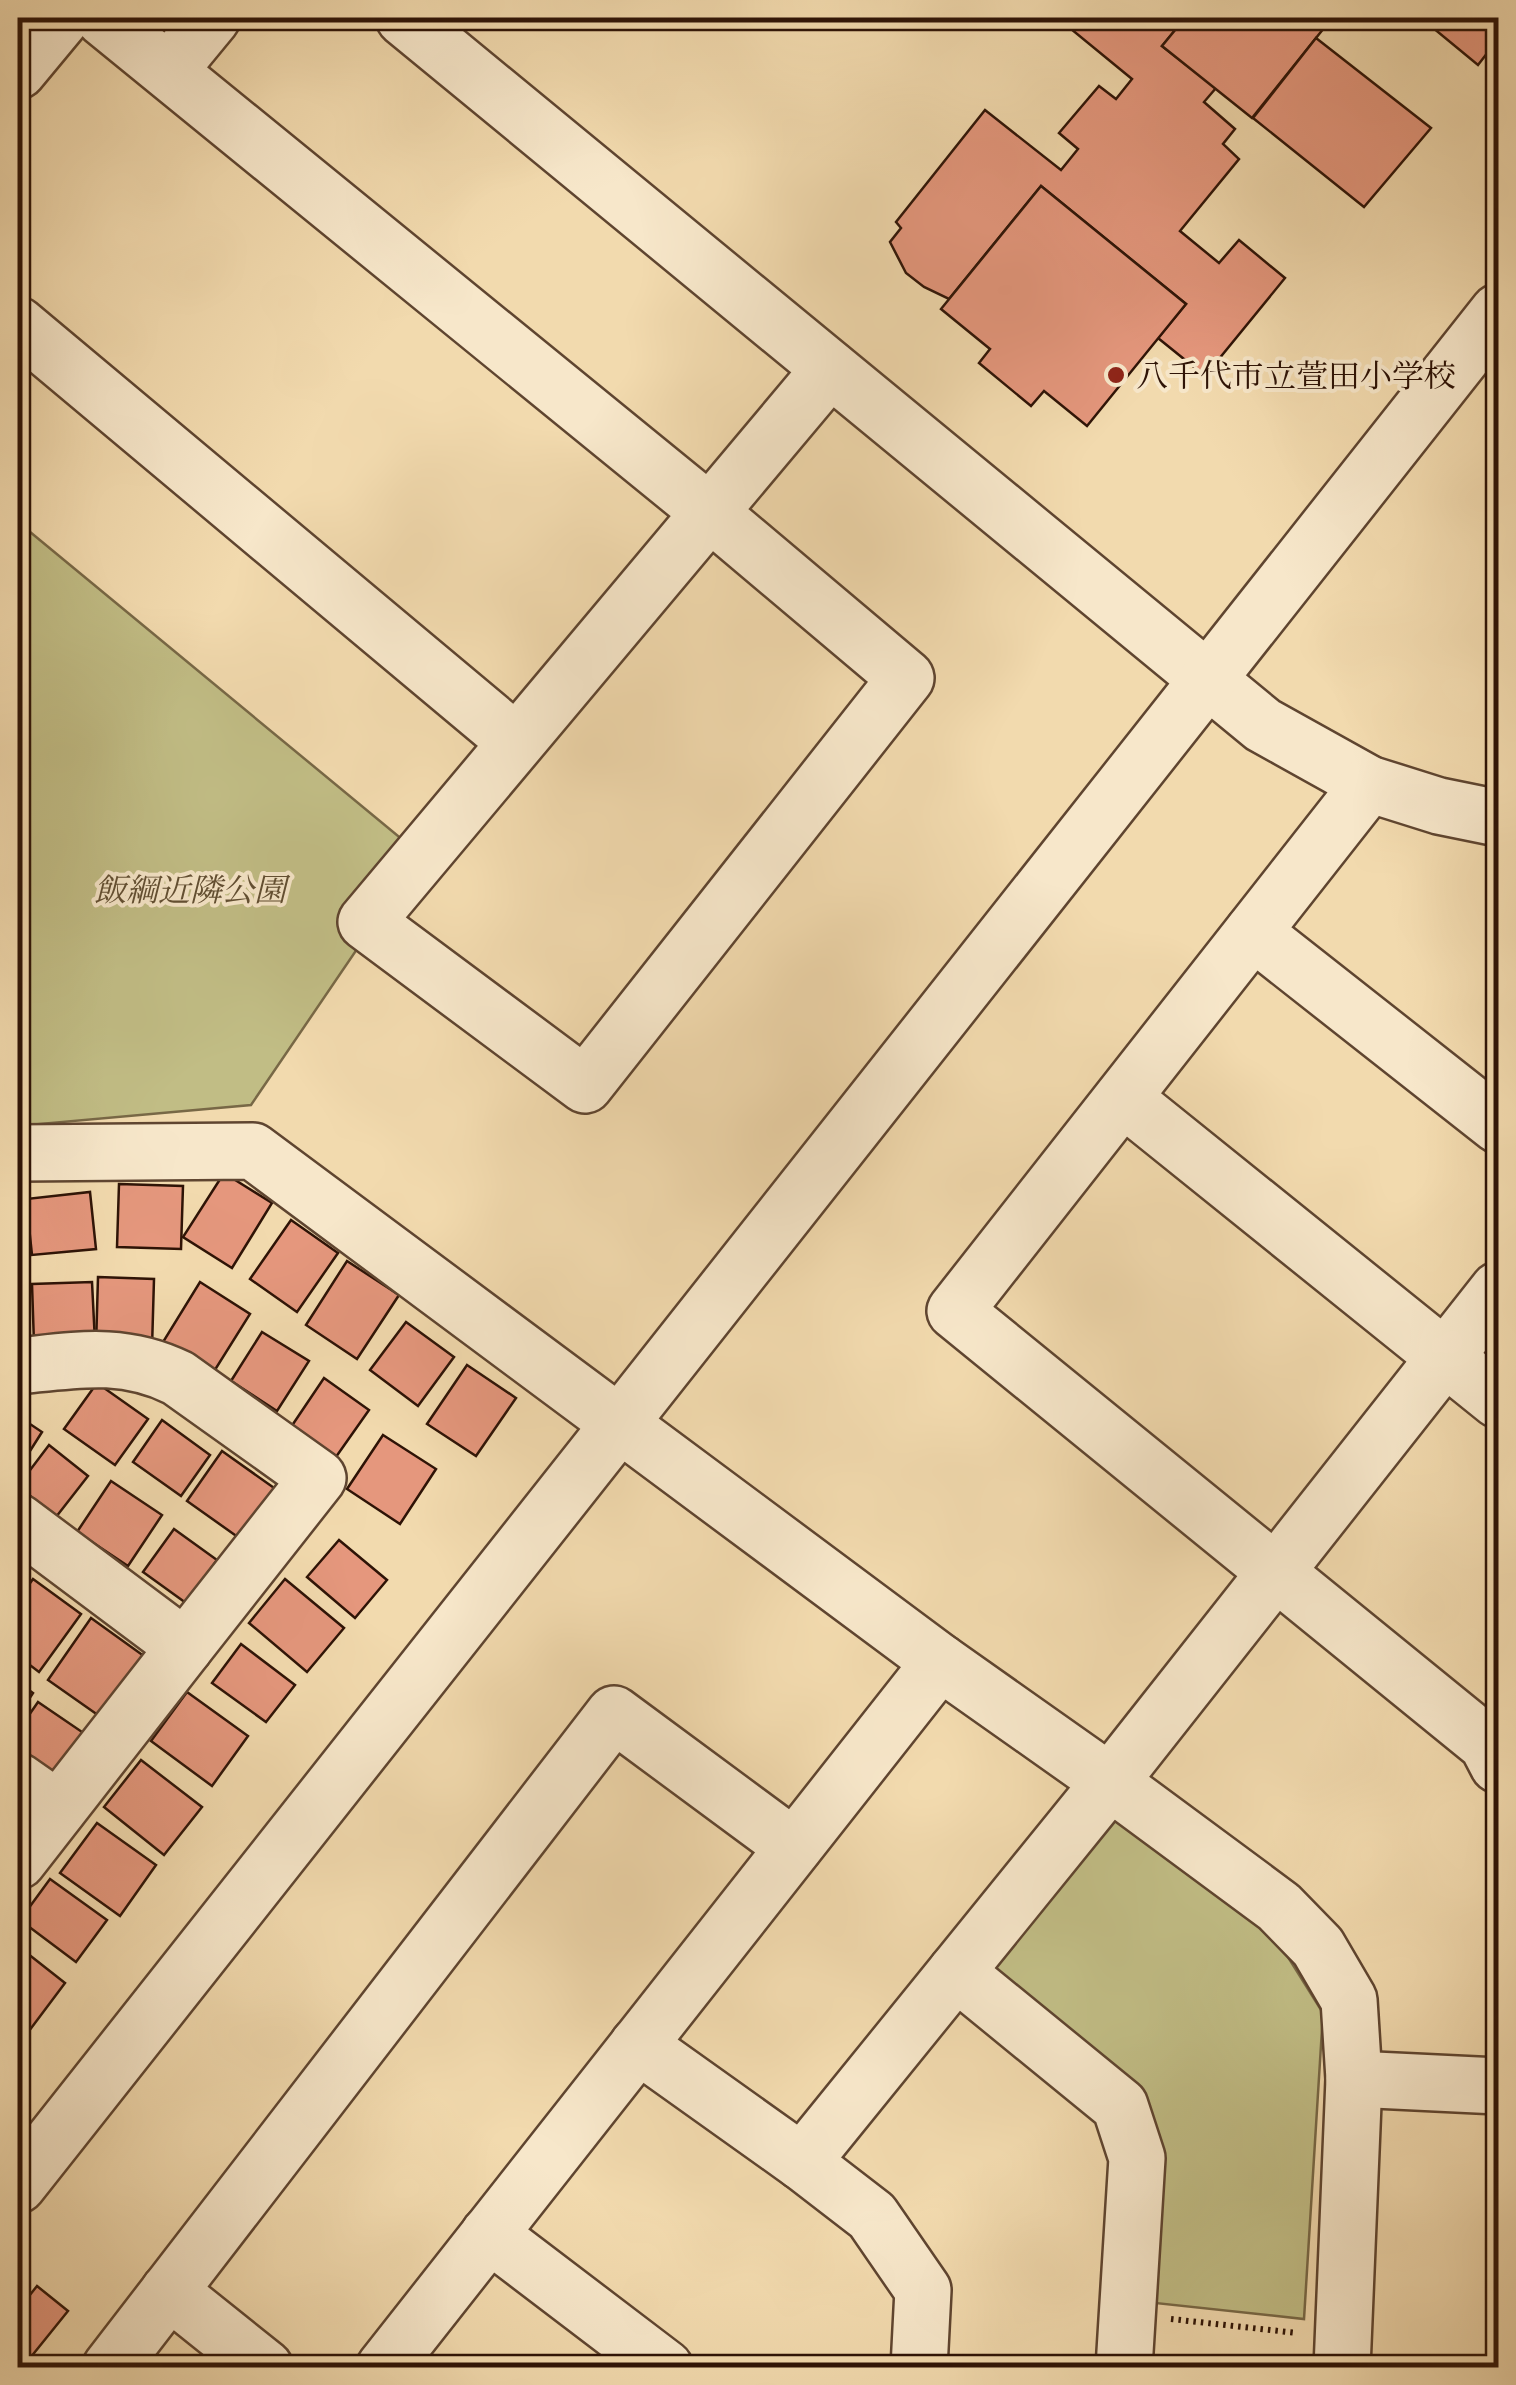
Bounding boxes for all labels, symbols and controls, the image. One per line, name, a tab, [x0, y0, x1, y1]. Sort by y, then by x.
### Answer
place label: 八千代市立萱田小学校	[1136, 352, 1456, 399]
marker: 八千代市立萱田小学校	[1105, 364, 1127, 386]
park label: 飯綱近隣公園	[94, 866, 291, 913]

